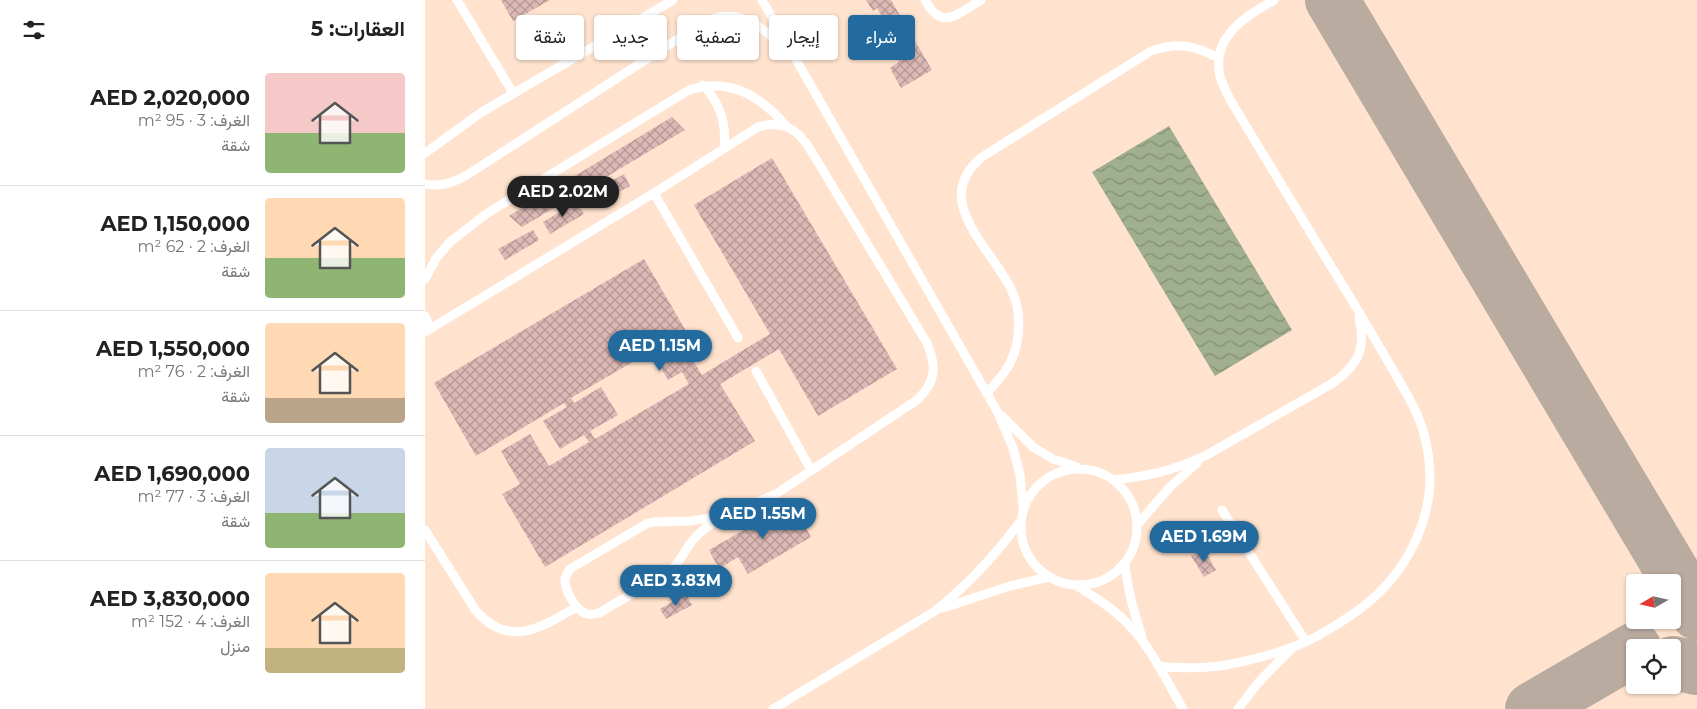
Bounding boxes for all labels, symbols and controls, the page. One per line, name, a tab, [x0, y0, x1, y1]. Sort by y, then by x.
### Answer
chip: شقة	[516, 15, 584, 60]
chip: جديد	[594, 15, 667, 60]
chip: تصفية	[677, 15, 759, 60]
chip: إيجار	[769, 15, 838, 60]
chip: شراء	[848, 15, 915, 60]
icon: filters	[20, 16, 48, 44]
text: العقارات: 5	[311, 16, 405, 41]
text: AED 2,020,000	[90, 85, 250, 110]
icon: home	[305, 93, 365, 153]
text: الغرف: 3 · 95 m²	[138, 111, 250, 130]
text: شقة	[221, 136, 250, 155]
pin: AED 2.02M	[506, 176, 620, 218]
text: AED 2.02M	[518, 182, 608, 201]
text: AED 1,150,000	[100, 211, 250, 236]
icon: home	[305, 218, 365, 278]
text: الغرف: 2 · 62 m²	[138, 237, 250, 256]
text: شقة	[221, 262, 250, 281]
pin: AED 1.15M	[603, 330, 717, 372]
text: AED 1,550,000	[96, 336, 250, 361]
text: AED 1.15M	[619, 336, 701, 355]
icon: home	[305, 343, 365, 403]
text: الغرف: 2 · 76 m²	[138, 362, 250, 381]
text: شقة	[221, 387, 250, 406]
text: AED 1,690,000	[94, 461, 250, 486]
icon: home	[305, 468, 365, 528]
text: الغرف: 3 · 77 m²	[138, 487, 250, 506]
pin: AED 1.55M	[706, 498, 820, 540]
text: AED 1.55M	[720, 504, 806, 523]
text: شقة	[221, 512, 250, 531]
pin: AED 1.69M	[1147, 520, 1261, 563]
text: AED 1.69M	[1161, 527, 1247, 546]
pin: AED 3.83M	[619, 564, 733, 607]
text: AED 3.83M	[631, 571, 721, 590]
north arrow	[1626, 574, 1681, 629]
map controls	[1626, 574, 1681, 694]
text: AED 3,830,000	[90, 586, 250, 611]
icon: home	[305, 593, 365, 653]
text: الغرف: 4 · 152 m²	[131, 612, 250, 631]
text: منزل	[220, 637, 250, 656]
button: locate	[1626, 639, 1681, 694]

